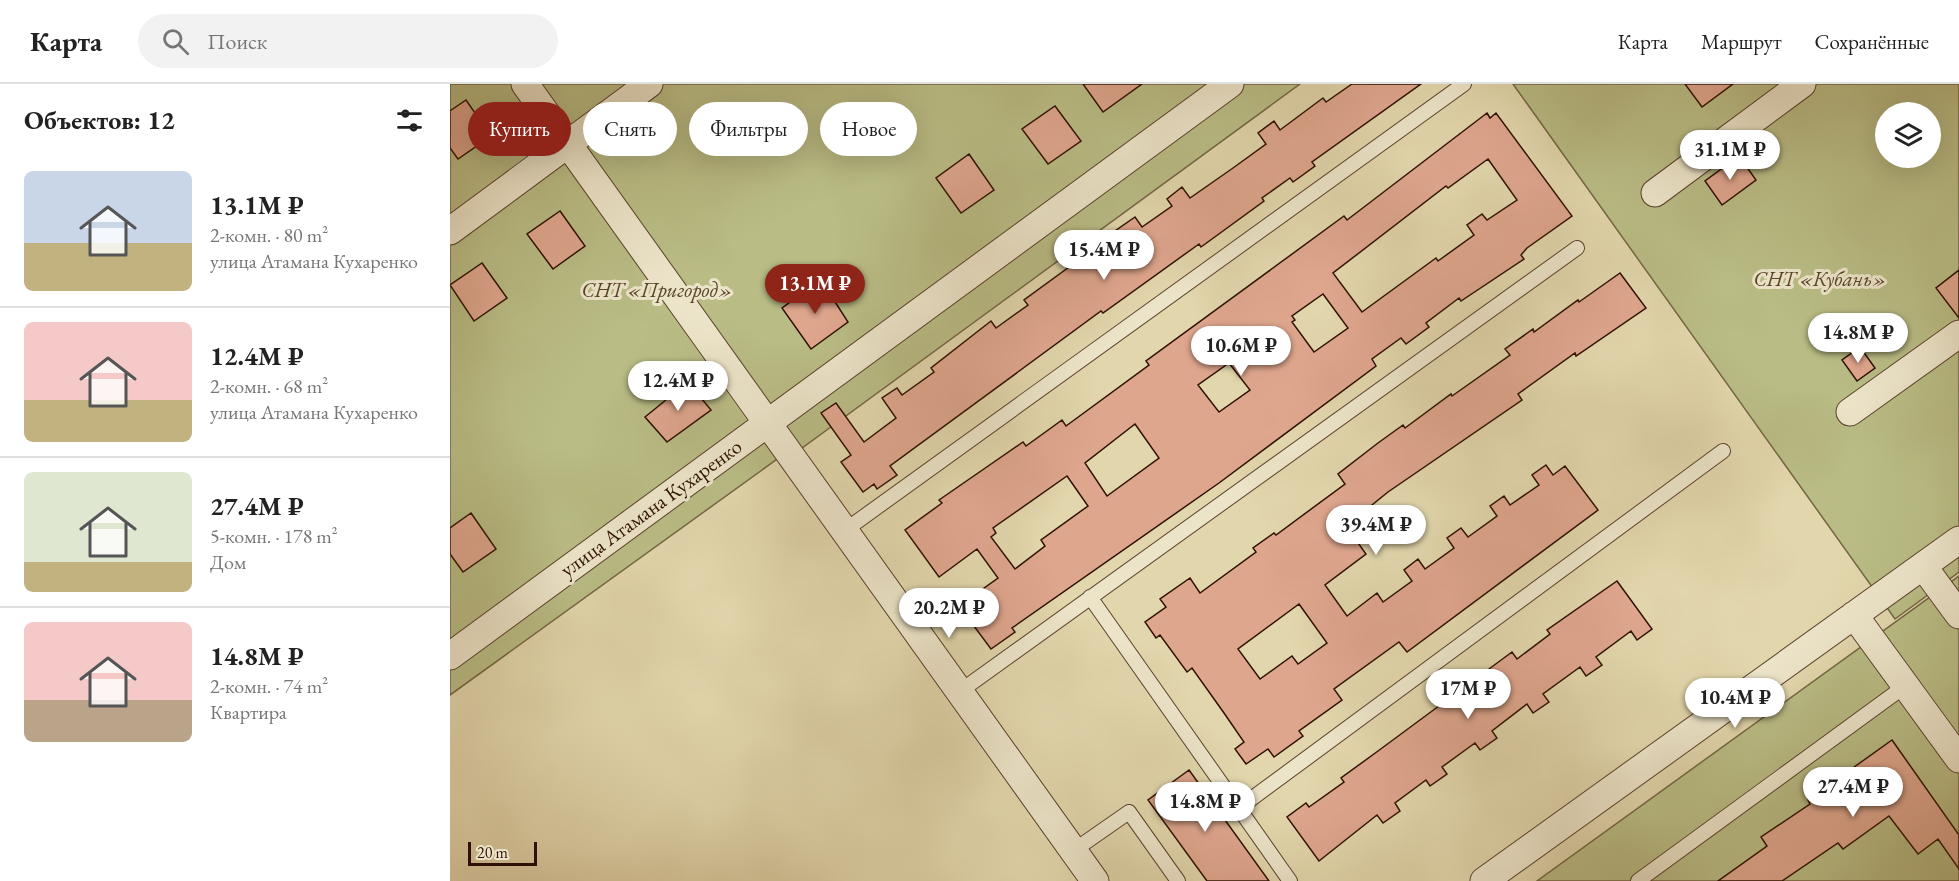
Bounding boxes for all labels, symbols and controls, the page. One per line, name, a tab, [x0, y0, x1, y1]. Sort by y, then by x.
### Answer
search box	[138, 14, 558, 68]
text: Карта	[30, 23, 102, 59]
icon: search	[159, 25, 192, 58]
text: Поиск	[207, 27, 267, 56]
text: Карта	[1618, 28, 1668, 55]
text: Маршрут	[1701, 28, 1782, 55]
text: Сохранённые	[1815, 28, 1929, 55]
chip: Купить	[468, 102, 571, 156]
chip: Снять	[583, 102, 677, 156]
chip: Фильтры	[689, 102, 808, 156]
chip: Новое	[820, 102, 917, 156]
map controls	[1875, 102, 1941, 168]
button: layers	[1875, 102, 1941, 168]
text: Объектов: 12	[24, 103, 175, 137]
icon: filters	[393, 104, 426, 137]
pin: 31.1M ₽	[1675, 130, 1785, 181]
text: 31.1M ₽	[1694, 136, 1766, 162]
text: 13.1M ₽	[210, 188, 304, 222]
icon: home	[72, 195, 144, 267]
text: 2-комн. · 80 m²	[210, 222, 328, 248]
pin: 15.4M ₽	[1049, 230, 1159, 281]
text: 15.4M ₽	[1068, 236, 1140, 262]
text: улица Атамана Кухаренко	[210, 248, 418, 274]
pin: 13.1M ₽	[760, 264, 870, 315]
park label: СНТ «Кубань»	[1753, 265, 1887, 292]
text: 13.1M ₽	[779, 270, 851, 296]
park label: СНТ «Пригород»	[581, 276, 733, 303]
pin: 14.8M ₽	[1803, 313, 1913, 364]
text: 14.8M ₽	[1822, 319, 1894, 345]
pin: 10.6M ₽	[1186, 326, 1296, 377]
text: 10.6M ₽	[1205, 332, 1277, 358]
text: 12.4M ₽	[210, 339, 304, 373]
icon: home	[72, 346, 144, 418]
pin: 12.4M ₽	[623, 361, 733, 412]
text: 12.4M ₽	[642, 367, 714, 393]
text: 2-комн. · 68 m²	[210, 373, 328, 399]
text: улица Атамана Кухаренко	[210, 399, 418, 425]
street label: улица Атамана Кухаренко	[554, 432, 747, 583]
text: 27.4M ₽	[210, 489, 304, 523]
icon: home	[72, 496, 144, 568]
pin: 39.4M ₽	[1321, 505, 1431, 556]
text: 39.4M ₽	[1340, 511, 1412, 537]
text: 5-комн. · 178 m²	[210, 523, 338, 549]
text: Дом	[210, 549, 246, 575]
pin: 20.2M ₽	[894, 588, 1004, 639]
text: 20.2M ₽	[913, 594, 985, 620]
text: 14.8M ₽	[210, 639, 304, 673]
icon: home	[72, 646, 144, 718]
pin: 17M ₽	[1426, 669, 1510, 720]
text: 2-комн. · 74 m²	[210, 673, 328, 699]
text: 17M ₽	[1440, 675, 1496, 701]
pin: 10.4M ₽	[1680, 678, 1790, 729]
text: 10.4M ₽	[1699, 684, 1771, 710]
text: Квартира	[210, 699, 287, 725]
pin: 27.4M ₽	[1798, 767, 1908, 818]
text: 27.4M ₽	[1817, 773, 1889, 799]
pin: 14.8M ₽	[1150, 782, 1260, 833]
text: 14.8M ₽	[1169, 788, 1241, 814]
scale bar	[468, 839, 537, 866]
text: 20 m	[477, 842, 508, 863]

